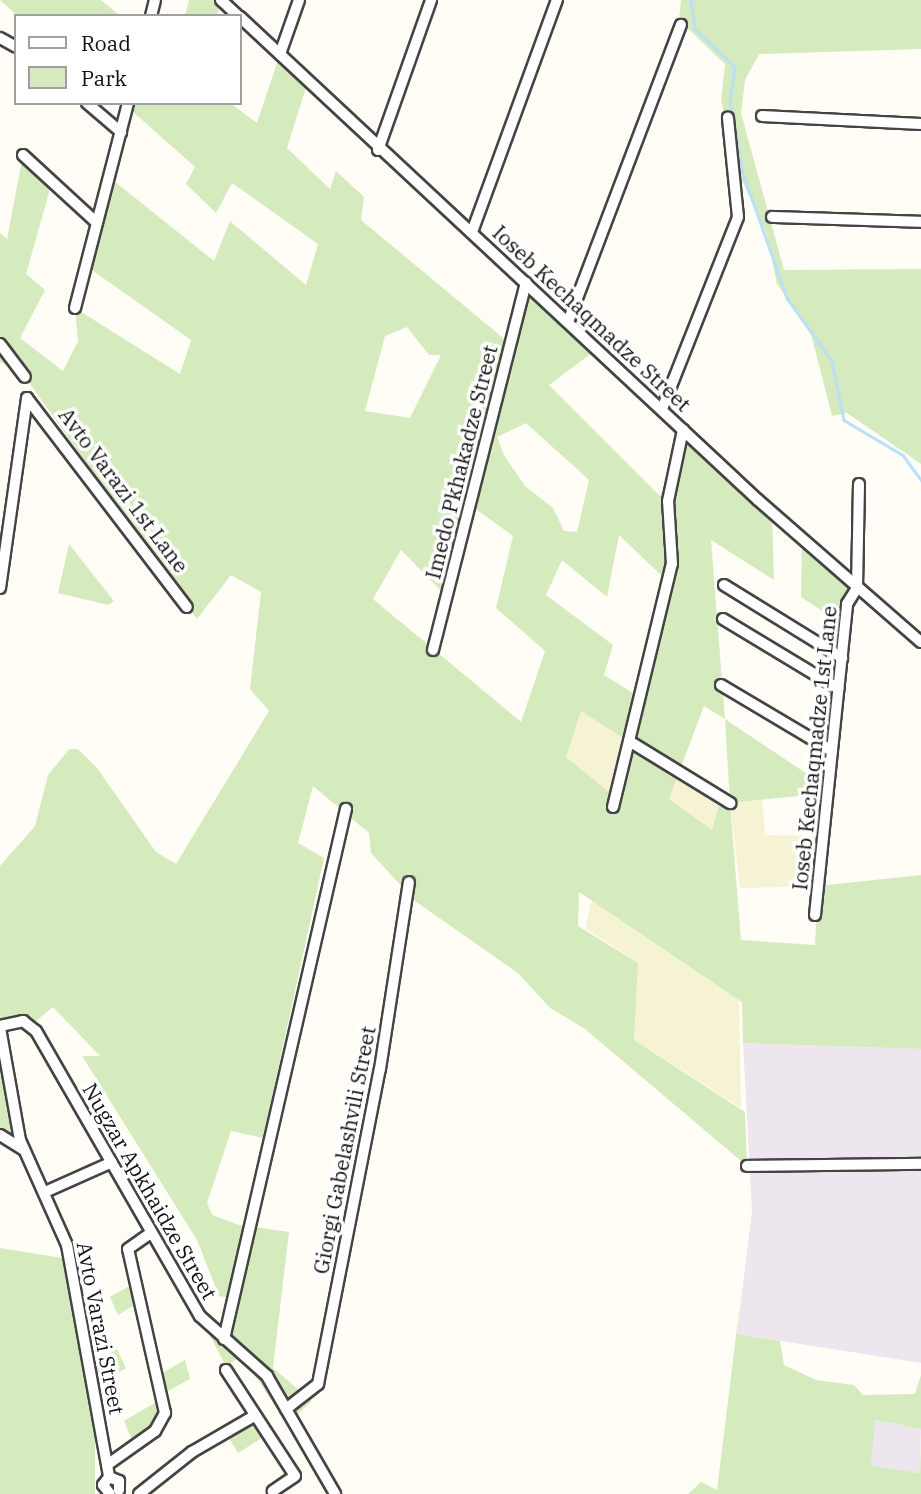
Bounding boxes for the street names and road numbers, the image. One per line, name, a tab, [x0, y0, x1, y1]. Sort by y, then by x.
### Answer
street label: Ioseb Kechaqmadze Street	[488, 220, 696, 416]
street label: Imedo Pkhakadze Street	[420, 342, 502, 582]
street label: Avto Varazi 1st Lane	[54, 403, 194, 577]
street label: Ioseb Kechaqmadze 1st Lane	[787, 604, 841, 892]
street label: Giorgi Gabelashvili Street	[308, 1024, 380, 1276]
street label: Nugzar Apkhaidze Street	[78, 1078, 222, 1304]
street label: Avto Varazi Street	[72, 1240, 130, 1416]

